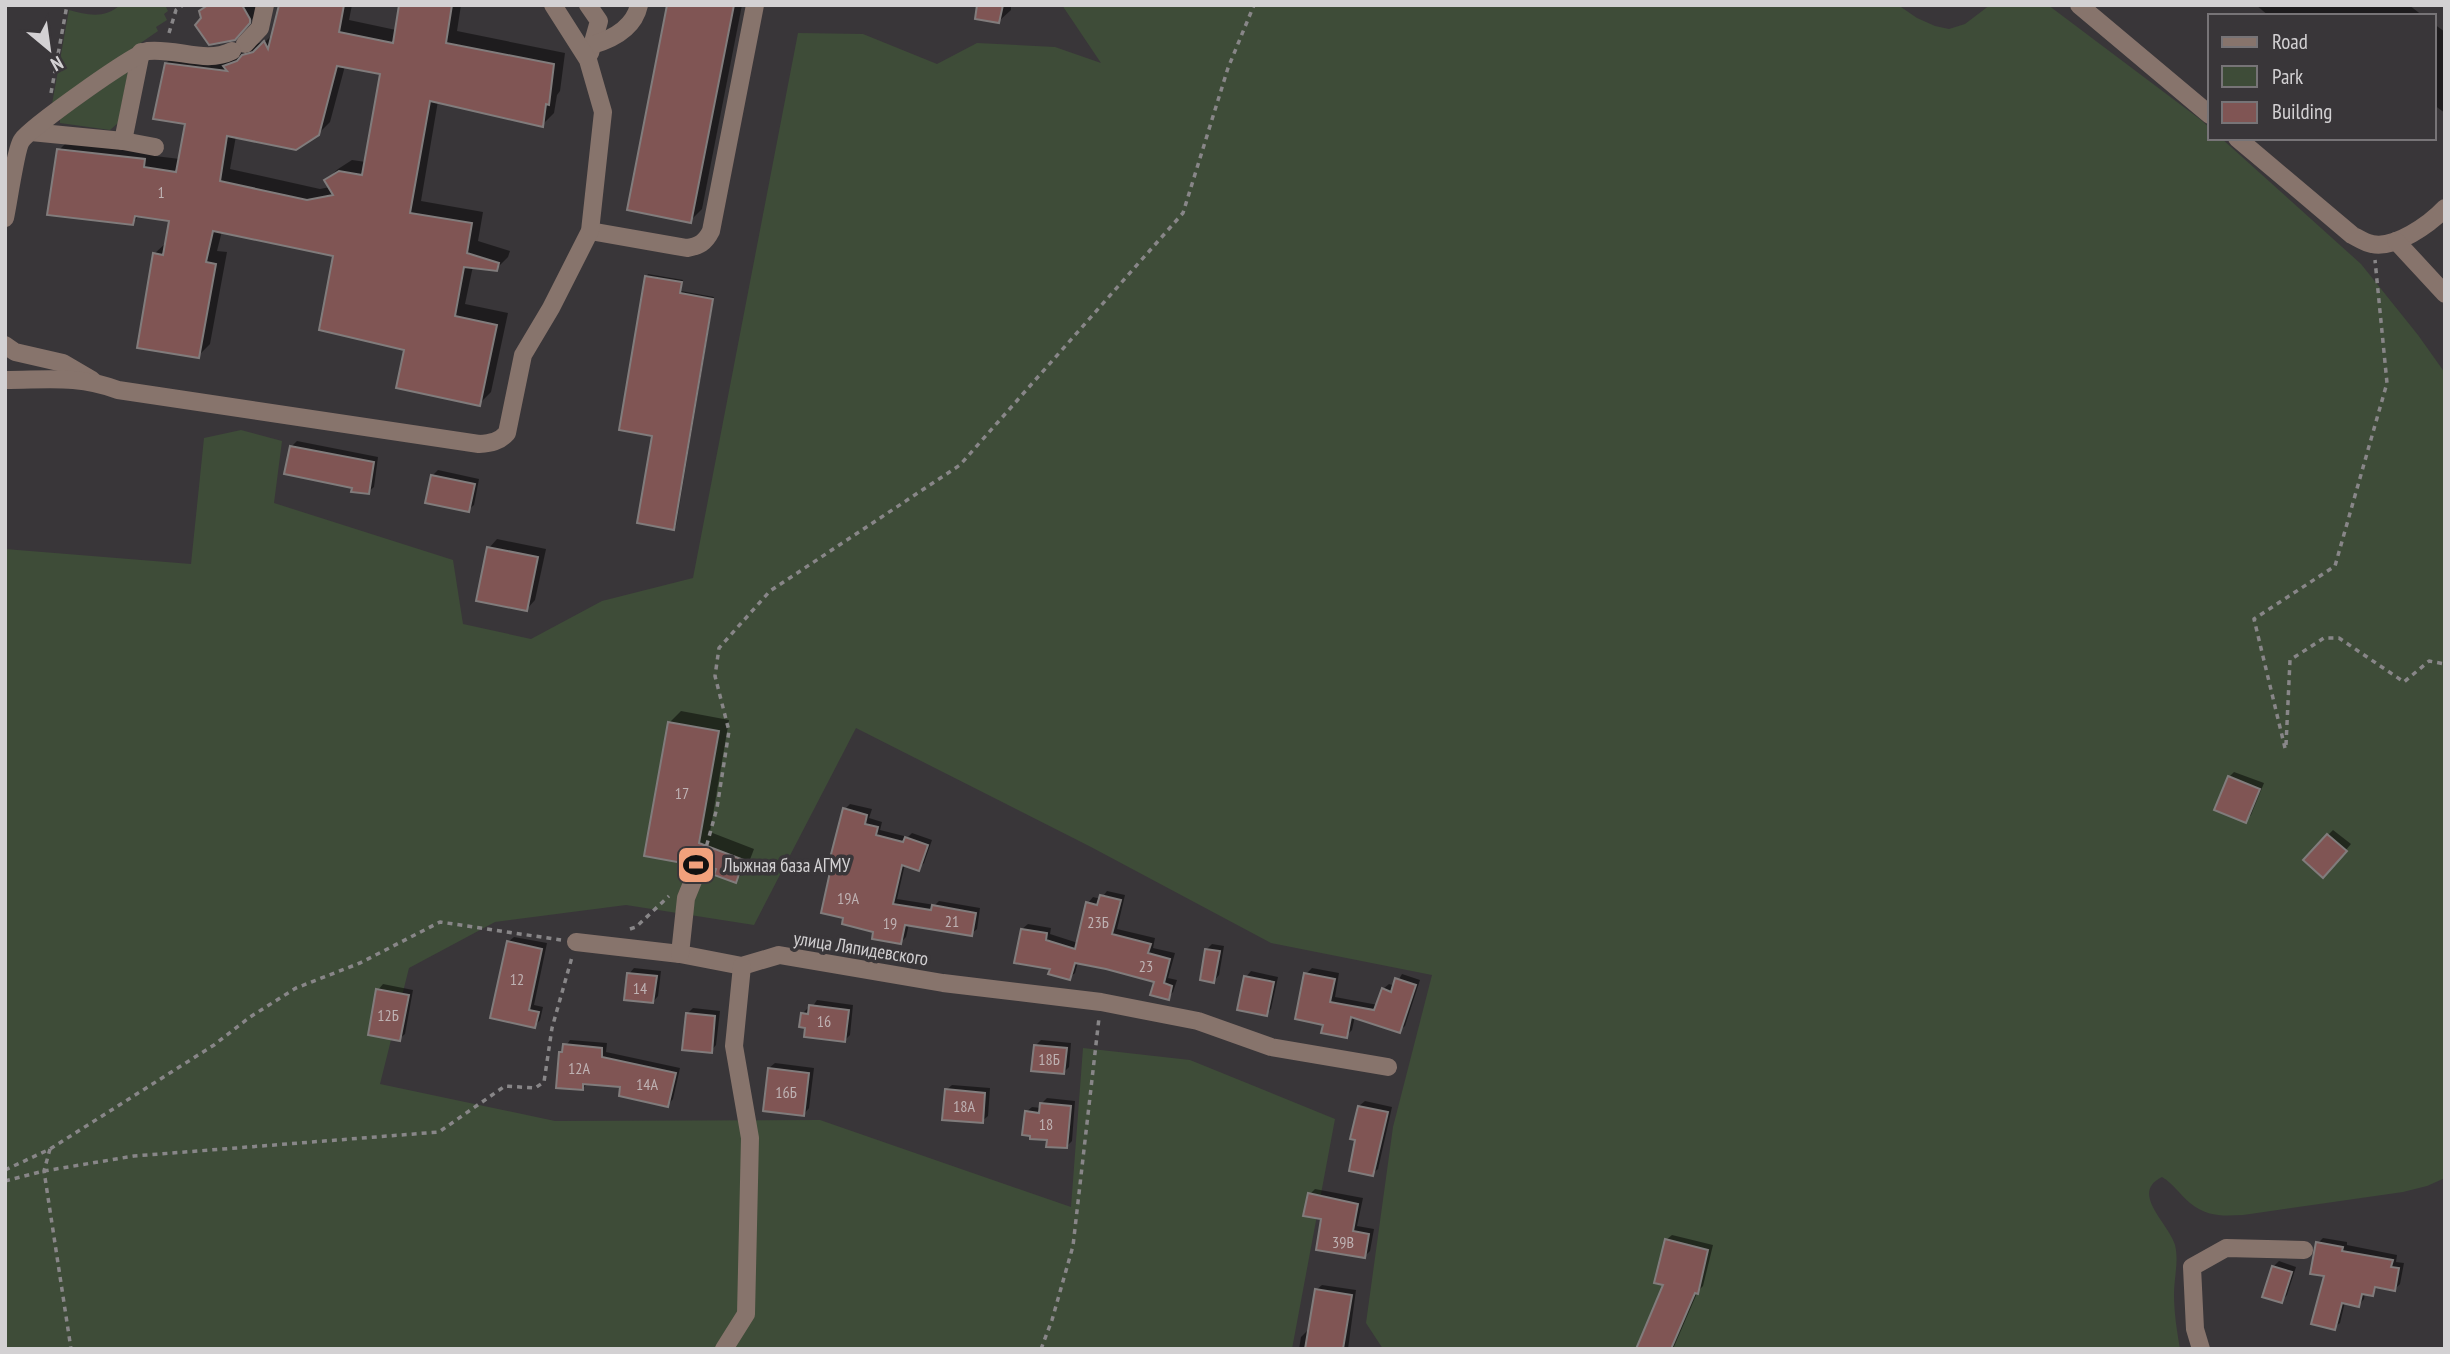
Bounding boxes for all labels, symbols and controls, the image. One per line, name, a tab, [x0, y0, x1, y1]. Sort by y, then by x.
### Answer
north arrow	[14, 14, 84, 84]
legend	[2208, 14, 2436, 140]
text: Road	[2272, 28, 2308, 55]
text: N	[47, 51, 68, 77]
text: Park	[2272, 63, 2303, 90]
text: Building	[2272, 98, 2332, 125]
house number: 1	[157, 182, 165, 202]
house number: 17	[675, 783, 689, 803]
sports icon: Лыжная база АГМУ	[675, 844, 717, 886]
place label: Лыжная база АГМУ	[722, 853, 851, 877]
house number: 19А	[837, 888, 859, 908]
house number: 21	[945, 911, 959, 931]
house number: 23Б	[1087, 912, 1109, 932]
house number: 19	[883, 913, 897, 933]
street label: улица Ляпидевского	[792, 926, 930, 970]
house number: 23	[1139, 956, 1153, 976]
house number: 12	[510, 969, 524, 989]
house number: 14	[633, 978, 647, 998]
house number: 12Б	[377, 1005, 399, 1025]
house number: 16	[817, 1011, 831, 1031]
house number: 18Б	[1038, 1049, 1060, 1069]
house number: 12А	[568, 1058, 590, 1078]
house number: 14А	[636, 1074, 658, 1094]
house number: 16Б	[775, 1082, 797, 1102]
house number: 18А	[953, 1096, 975, 1116]
house number: 18	[1039, 1114, 1053, 1134]
house number: 39В	[1332, 1232, 1354, 1252]

